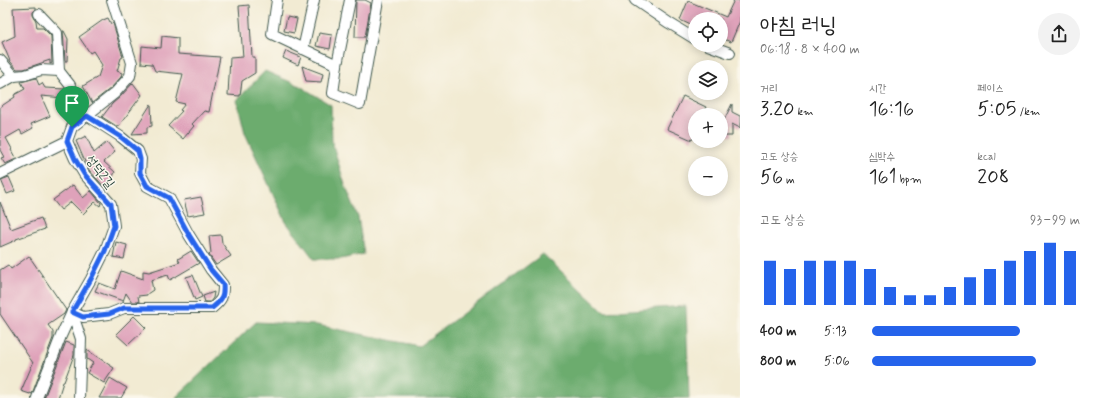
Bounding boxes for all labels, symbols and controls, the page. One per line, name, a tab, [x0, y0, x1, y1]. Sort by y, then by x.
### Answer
map controls	[688, 12, 728, 196]
button: locate	[688, 12, 728, 52]
text: 아침 러닝	[760, 12, 837, 40]
button: share	[1038, 13, 1080, 55]
text: 06:18 · 8 × 400 m	[760, 41, 860, 58]
button: layers	[688, 60, 728, 100]
text: 거리	[760, 82, 778, 96]
text: 시간	[869, 82, 886, 96]
text: 페이스	[977, 82, 1004, 96]
pin	[55, 86, 89, 127]
icon: arrive	[61, 92, 83, 114]
text: 3.20	[760, 96, 794, 123]
text: 16:16	[869, 96, 914, 123]
text: 5:05	[977, 96, 1017, 123]
text: km	[794, 105, 813, 119]
text: /km	[1017, 105, 1040, 119]
button: +	[688, 108, 728, 148]
text: 고도 상승	[760, 150, 798, 164]
text: 심박수	[869, 150, 895, 164]
text: kcal	[977, 150, 996, 164]
street label: 성덕2길	[81, 152, 118, 192]
button: −	[688, 156, 728, 196]
text: 56	[760, 164, 783, 191]
text: 161	[869, 164, 896, 191]
text: 208	[977, 164, 1009, 191]
text: m	[783, 173, 795, 187]
text: bpm	[896, 173, 922, 187]
text: 고도 상승	[760, 212, 805, 229]
text: 93–99 m	[1030, 212, 1080, 229]
text: 400 m	[760, 323, 797, 340]
text: 5:13	[824, 323, 847, 340]
text: 800 m	[760, 353, 796, 370]
text: 5:06	[824, 353, 850, 370]

